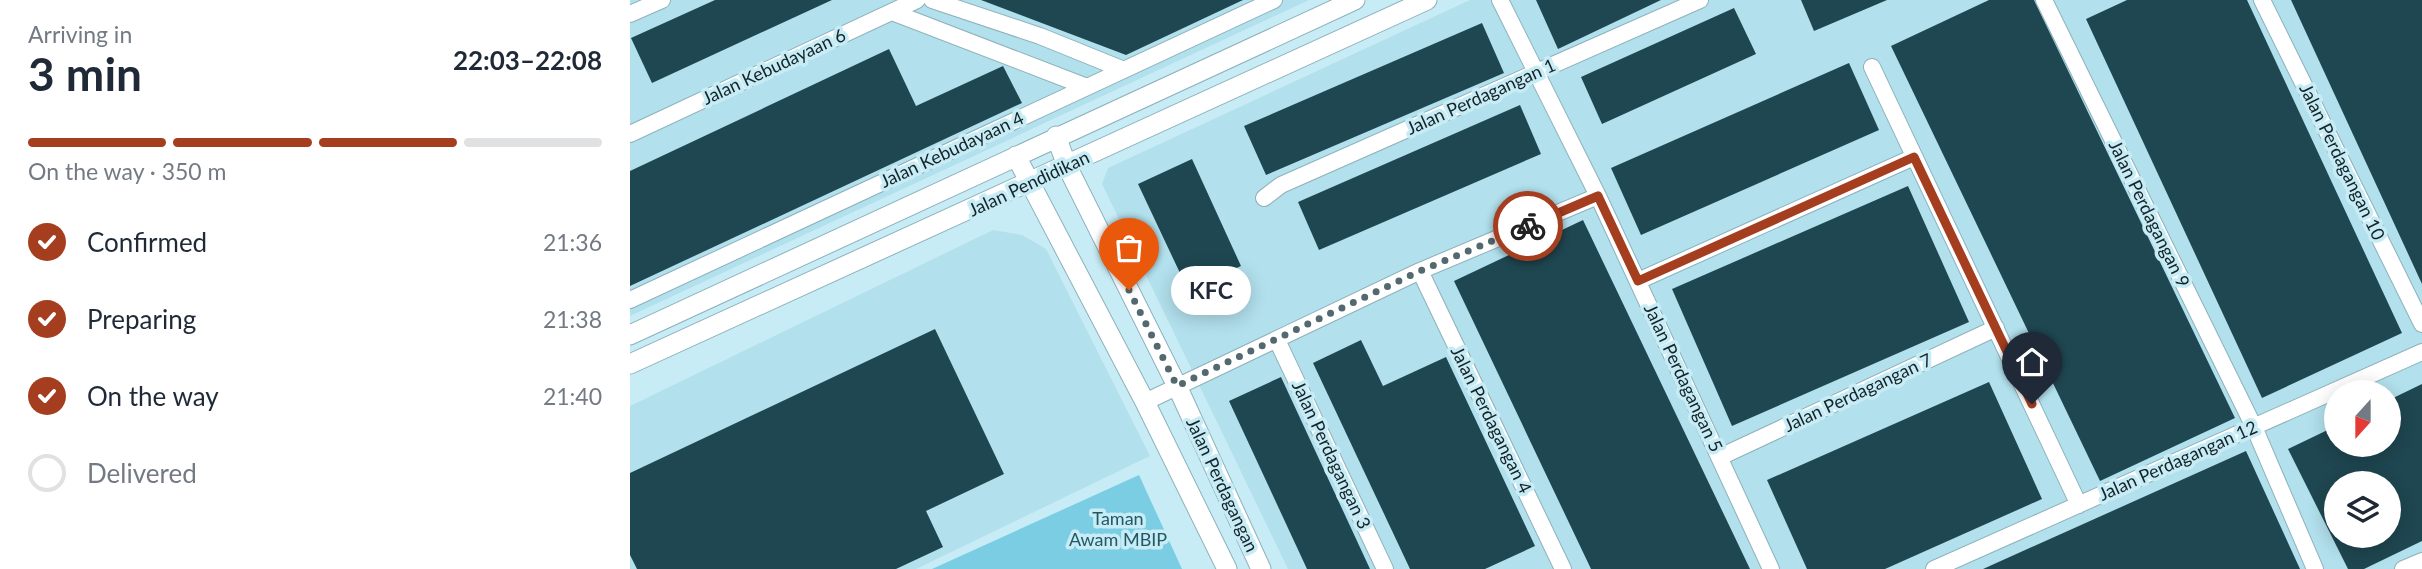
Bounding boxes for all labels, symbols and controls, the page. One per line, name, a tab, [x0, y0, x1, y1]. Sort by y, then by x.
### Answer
text: Arriving in	[28, 20, 132, 48]
street label: Jalan Kebudayaan 6	[698, 23, 849, 109]
text: 22:03–22:08	[453, 44, 602, 76]
text: 3 min	[28, 46, 142, 101]
street label: Jalan Perdagangan 1	[1403, 53, 1559, 139]
street label: Jalan Perdagangan 10	[2295, 80, 2390, 243]
street label: Jalan Kebudayaan 4	[876, 106, 1027, 192]
street label: Jalan Perdagangan 9	[2105, 136, 2195, 291]
street label: Jalan Pendidikan	[965, 145, 1093, 221]
text: On the way · 350 m	[28, 157, 227, 185]
courier	[1493, 191, 1563, 261]
icon: bike	[1509, 207, 1547, 245]
pin	[1099, 218, 1159, 290]
icon: check	[28, 223, 66, 261]
text: Confirmed	[87, 226, 207, 258]
text: 21:36	[543, 228, 602, 256]
icon: bag	[1110, 229, 1148, 267]
callout: KFC	[1171, 266, 1252, 314]
text: KFC	[1189, 276, 1233, 304]
icon: check	[28, 300, 66, 338]
street label: Jalan Perdagangan 5	[1640, 300, 1728, 455]
text: Preparing	[87, 303, 196, 335]
text: 21:38	[543, 305, 602, 333]
pin	[2002, 332, 2062, 404]
street label: Jalan Perdagangan 4	[1447, 342, 1537, 497]
icon: home	[2013, 343, 2051, 381]
street label: Jalan Perdagangan 7	[1780, 348, 1935, 436]
icon: check	[28, 377, 66, 415]
street label: Jalan Perdagangan 3	[1288, 377, 1376, 532]
text: On the way	[87, 380, 219, 412]
north arrow	[2324, 380, 2401, 457]
map controls	[2324, 380, 2401, 548]
text: 21:40	[543, 382, 602, 410]
street label: Jalan Perdagangan	[1182, 414, 1264, 555]
street label: Jalan Perdagangan 12	[2095, 415, 2260, 505]
text: Delivered	[87, 457, 197, 489]
button: layers	[2324, 471, 2401, 548]
park label: Taman Awam MBIP	[1069, 507, 1167, 550]

